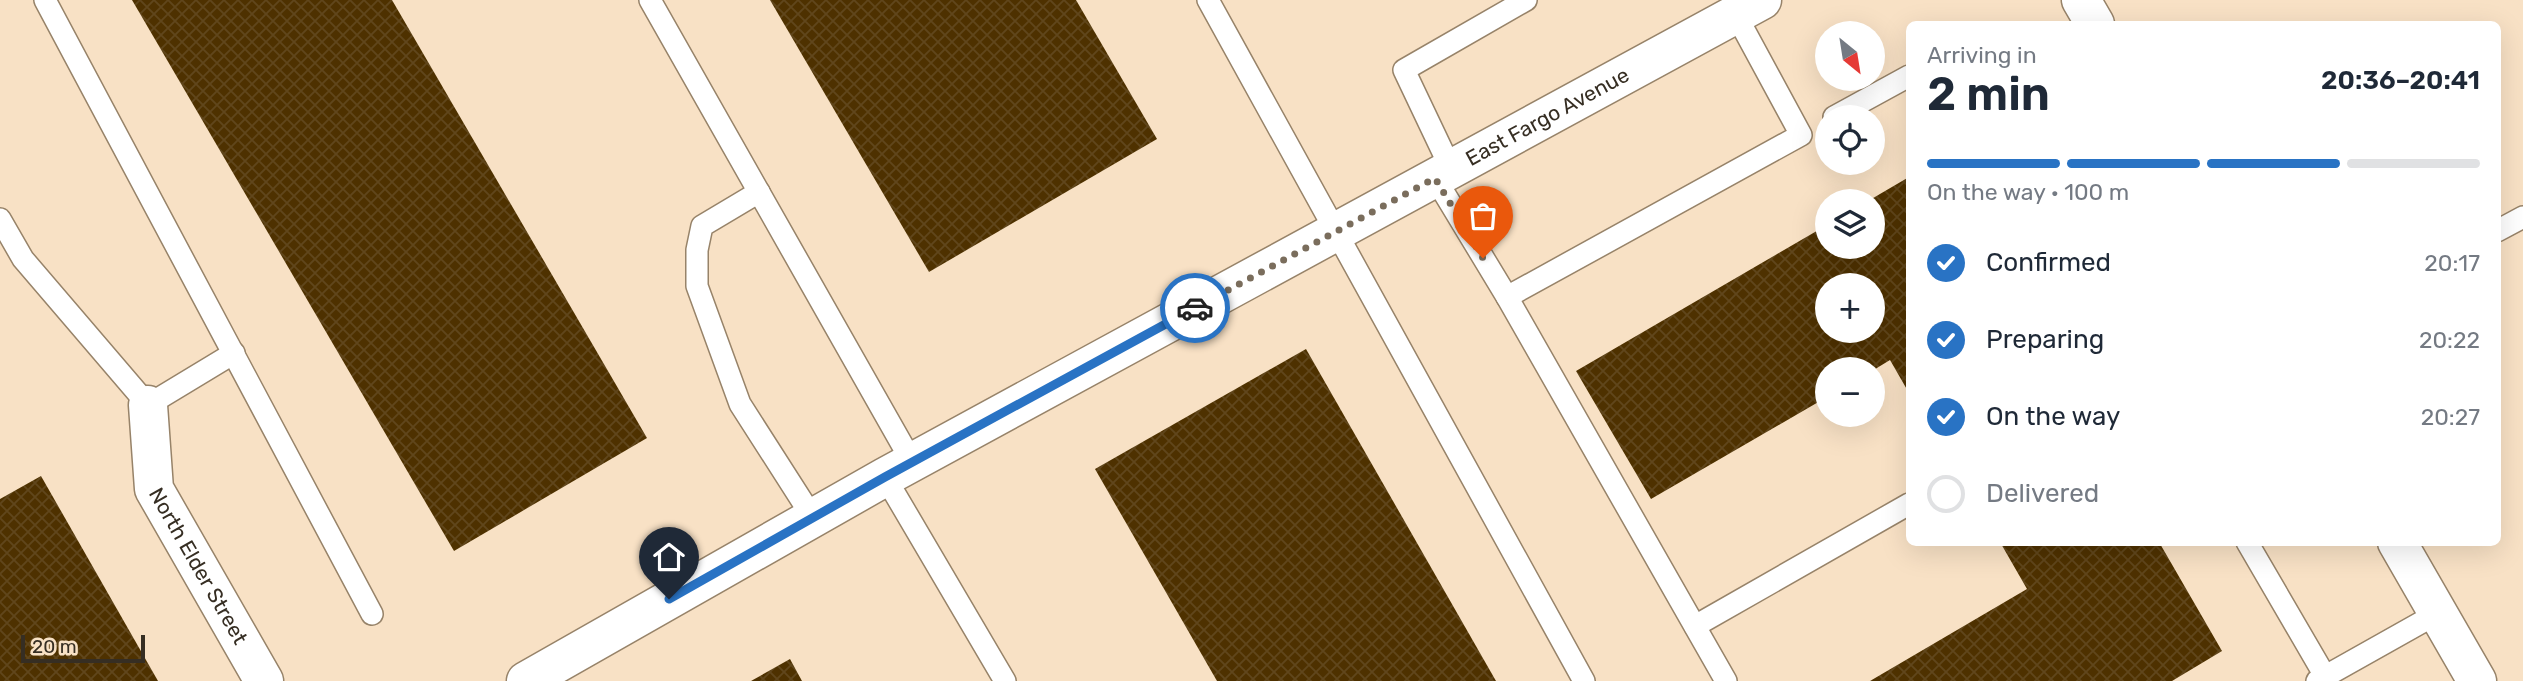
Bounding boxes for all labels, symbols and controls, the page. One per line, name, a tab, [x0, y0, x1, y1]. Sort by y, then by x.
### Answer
north arrow	[1815, 21, 1885, 91]
map controls	[1815, 21, 1885, 427]
text: Arriving in	[1927, 41, 2037, 69]
street label: East Fargo Avenue	[1461, 62, 1633, 171]
text: 20:36–20:41	[2321, 65, 2480, 96]
text: 2 min	[1927, 67, 2050, 122]
button: locate	[1815, 105, 1885, 175]
text: On the way · 100 m	[1927, 178, 2129, 206]
pin	[1453, 186, 1513, 258]
button: layers	[1815, 189, 1885, 259]
icon: bag	[1464, 197, 1502, 235]
icon: check	[1927, 244, 1965, 282]
text: Confirmed	[1986, 247, 2111, 278]
text: 20:17	[2424, 249, 2480, 277]
courier	[1160, 273, 1230, 343]
button: +	[1815, 273, 1885, 343]
icon: car	[1176, 289, 1214, 327]
icon: check	[1927, 321, 1965, 359]
text: Preparing	[1986, 324, 2104, 355]
text: 20:22	[2419, 326, 2480, 354]
button: −	[1815, 357, 1885, 427]
icon: check	[1927, 398, 1965, 436]
text: On the way	[1986, 401, 2120, 432]
text: 20:27	[2421, 403, 2480, 431]
text: Delivered	[1986, 478, 2099, 509]
street label: North Elder Street	[144, 483, 253, 649]
pin	[639, 527, 699, 599]
icon: home	[650, 538, 688, 576]
scale bar	[21, 632, 145, 664]
text: 20 m	[32, 635, 77, 658]

